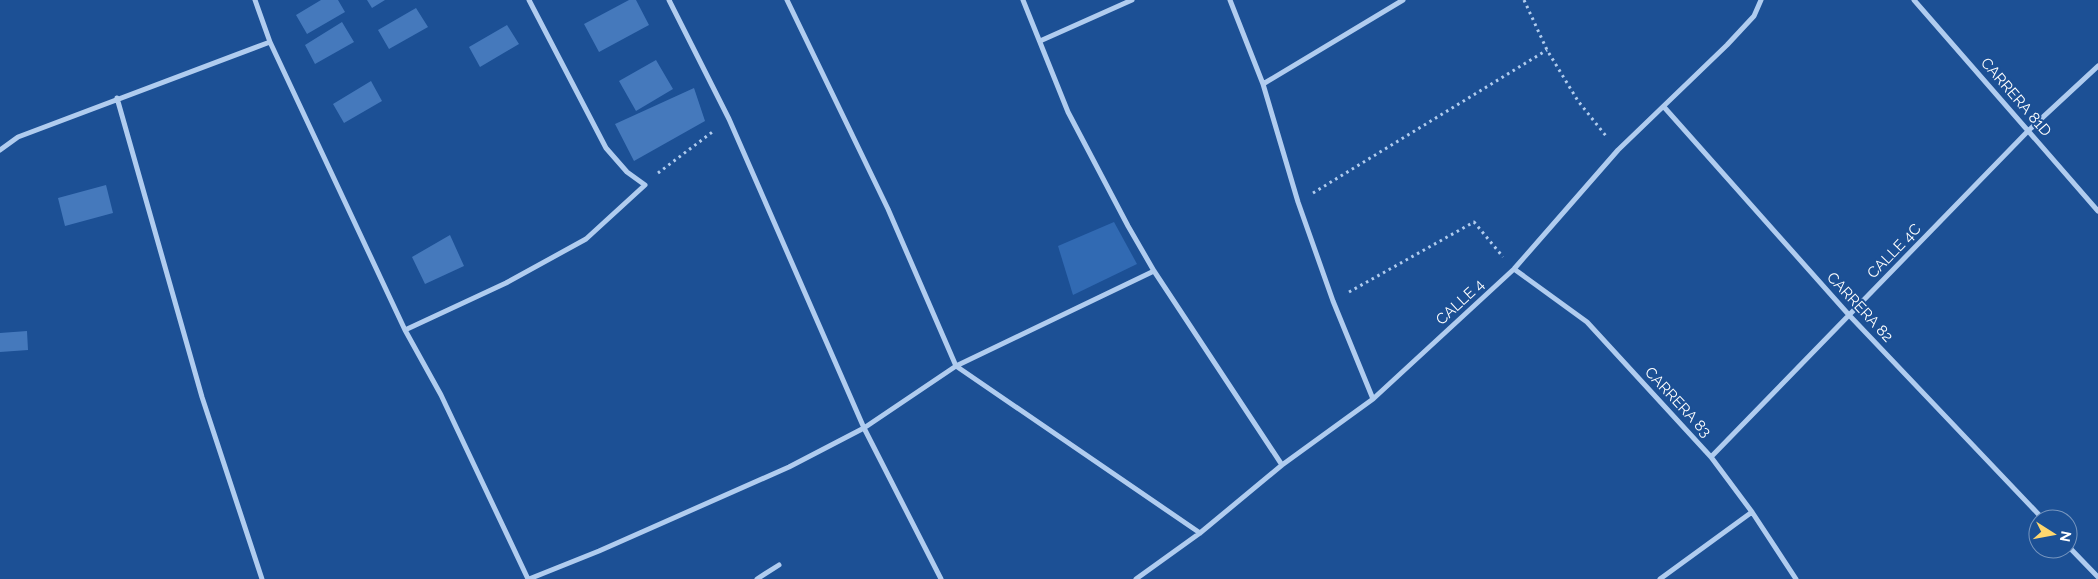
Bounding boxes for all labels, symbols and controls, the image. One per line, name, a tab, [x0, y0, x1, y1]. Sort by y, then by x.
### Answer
street label: CARRERA 81D	[1977, 54, 2055, 140]
street label: CALLE 4C	[1863, 220, 1925, 282]
street label: CARRERA 82	[1823, 268, 1897, 346]
street label: CALLE 4	[1432, 275, 1488, 329]
street label: CARRERA 83	[1641, 363, 1715, 441]
north arrow	[2028, 509, 2078, 559]
text: N	[2057, 530, 2075, 543]

